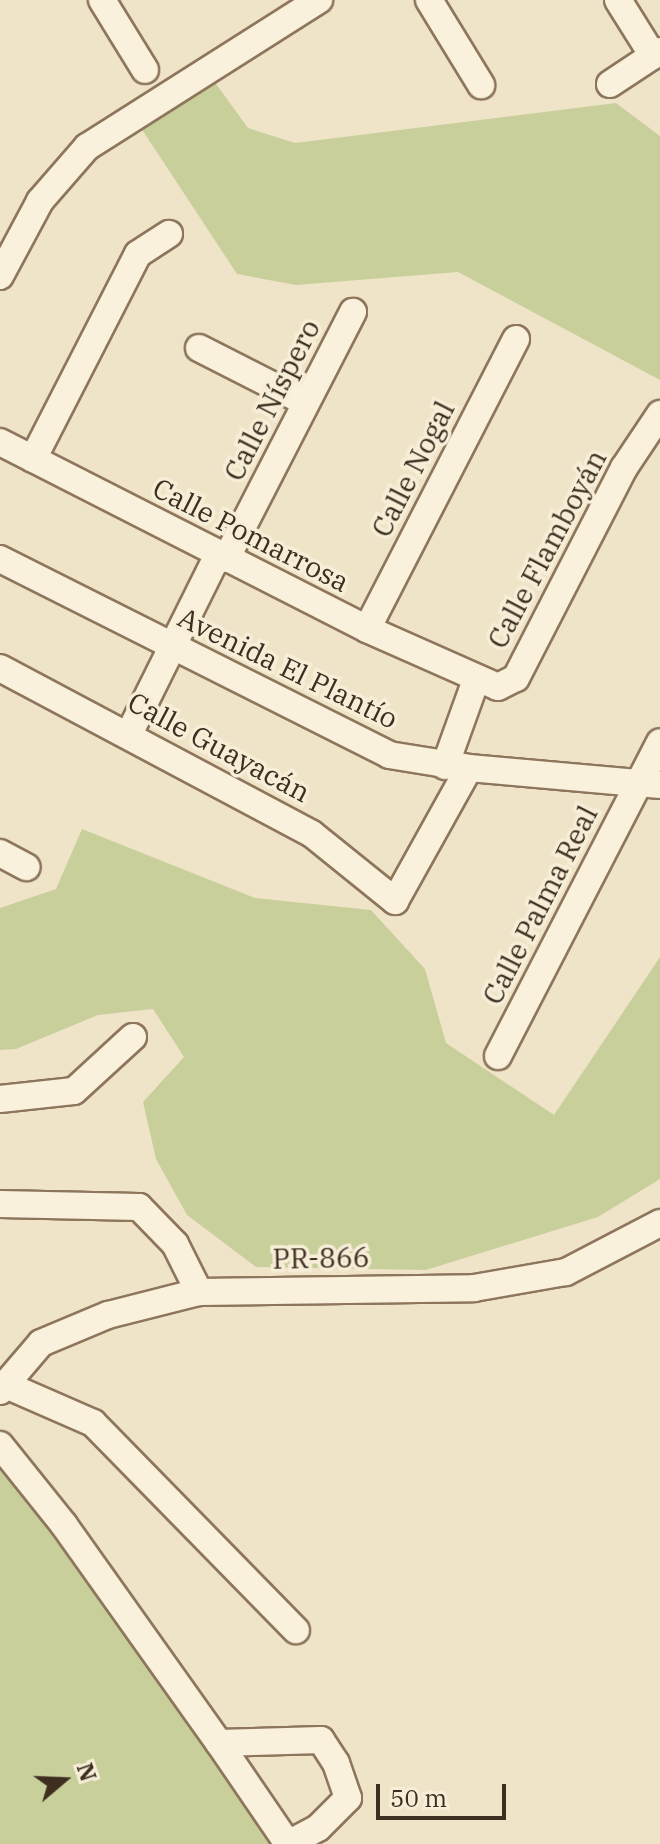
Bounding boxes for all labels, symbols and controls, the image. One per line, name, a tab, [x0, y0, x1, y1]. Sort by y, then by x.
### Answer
street label: Calle Níspero	[217, 314, 327, 486]
street label: Calle Nogal	[364, 396, 462, 542]
street label: Calle Flamboyán	[481, 444, 613, 654]
street label: Calle Pomarrosa	[147, 471, 355, 599]
street label: Avenida El Plantío	[173, 600, 403, 736]
street label: Calle Guayacán	[122, 685, 316, 809]
street label: Calle Palma Real	[476, 800, 604, 1010]
street label: PR-866	[272, 1240, 370, 1276]
north arrow	[24, 1740, 104, 1820]
text: N	[71, 1759, 104, 1785]
scale bar	[380, 1768, 510, 1818]
text: 50 m	[390, 1782, 447, 1814]

